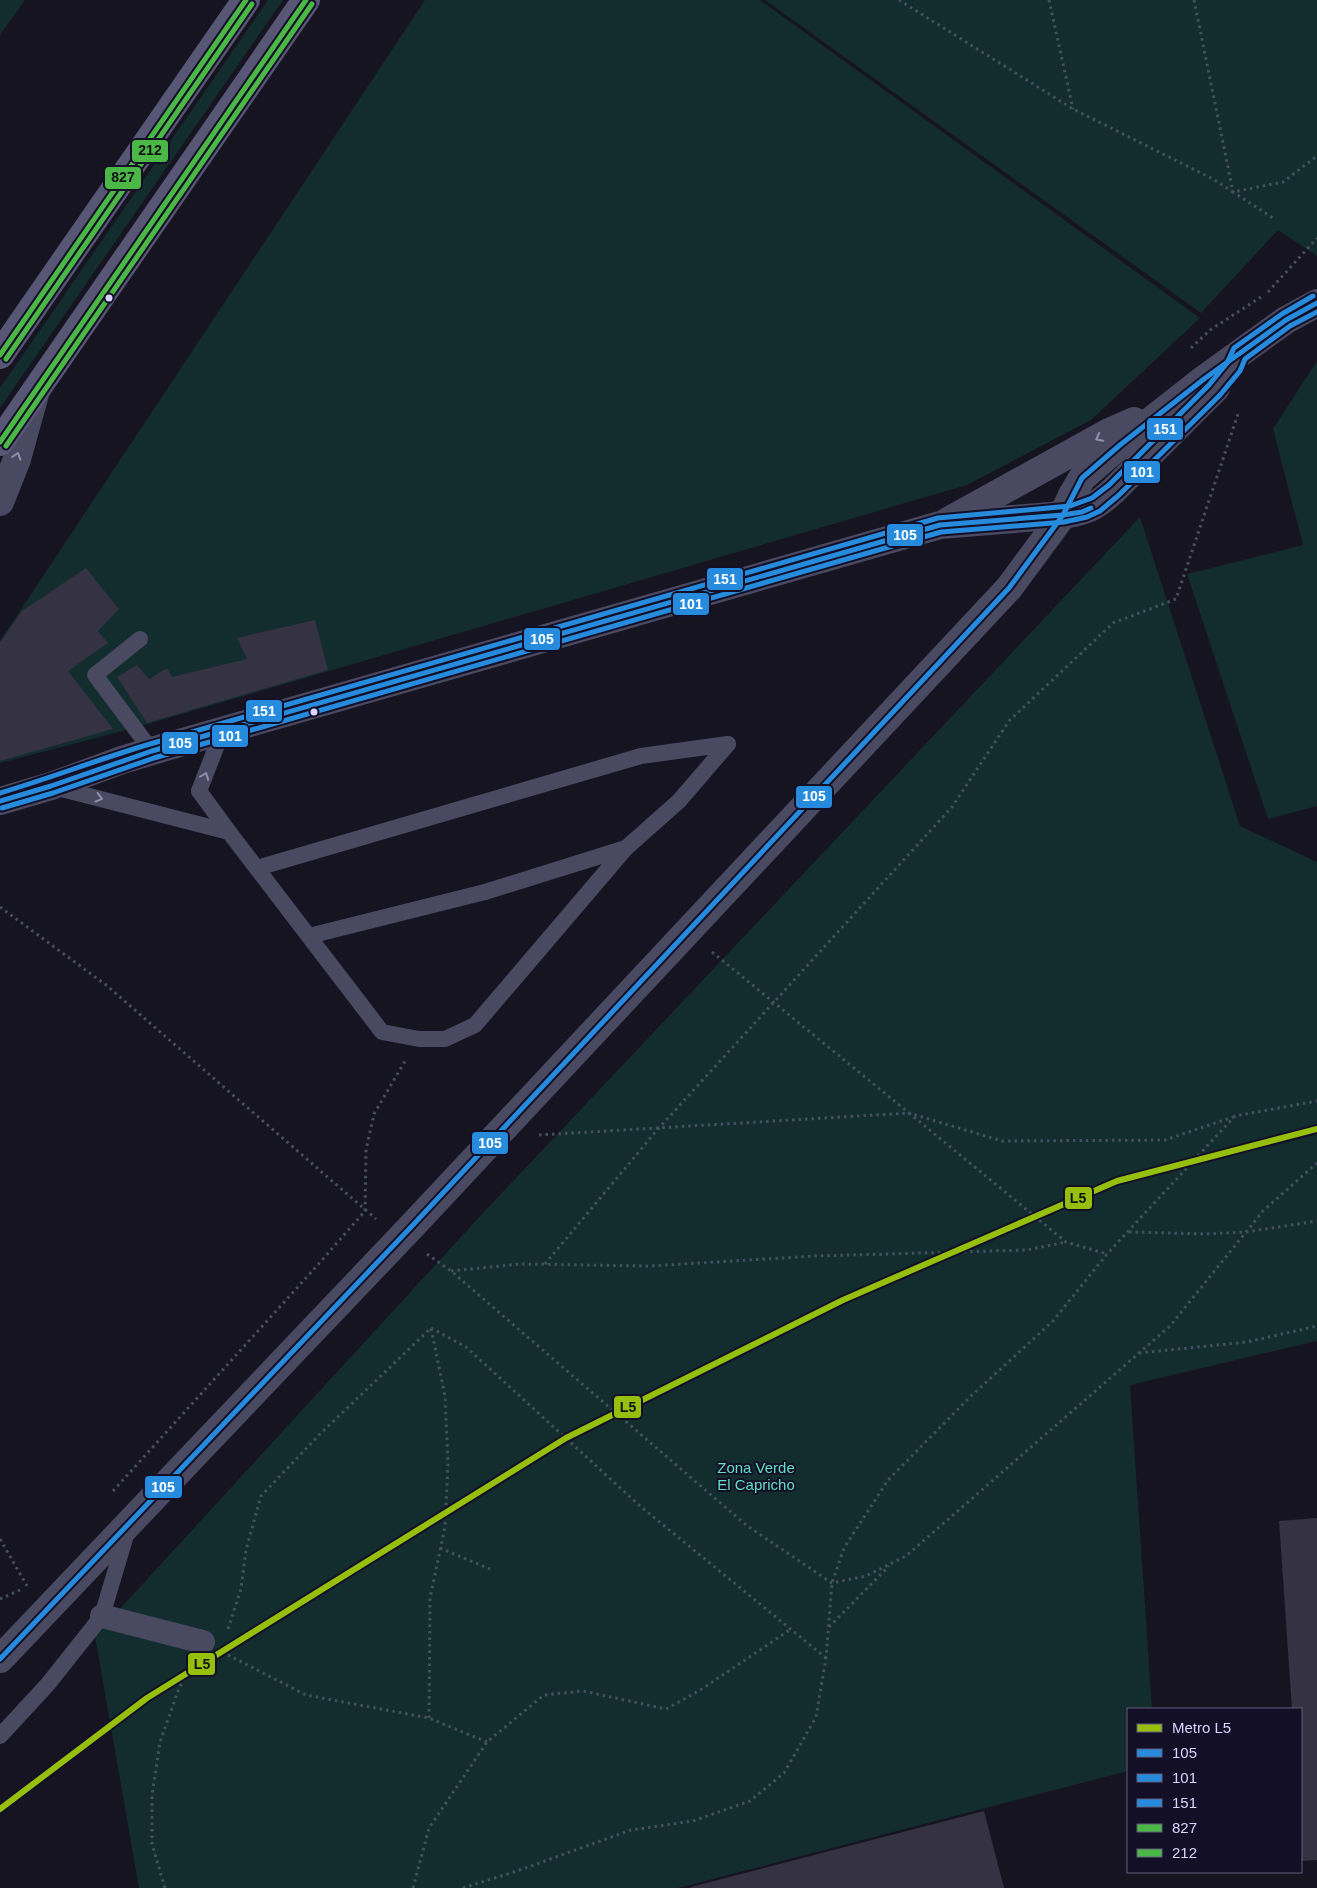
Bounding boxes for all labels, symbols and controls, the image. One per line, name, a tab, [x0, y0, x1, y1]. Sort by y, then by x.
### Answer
line badge: 212	[131, 139, 169, 163]
text: 212	[138, 142, 162, 158]
line badge: 827	[104, 166, 142, 190]
text: 827	[111, 169, 135, 185]
unlabelled marker	[104, 293, 114, 303]
line badge: 151	[1146, 417, 1184, 441]
text: 151	[1153, 421, 1177, 437]
one-way arrow	[1095, 432, 1104, 442]
one-way arrow	[11, 453, 21, 461]
line badge: 101	[1123, 460, 1161, 484]
text: 101	[1130, 464, 1154, 480]
line badge: 105	[886, 523, 924, 547]
text: 105	[893, 527, 917, 543]
line badge: 151	[706, 567, 744, 591]
text: 151	[713, 571, 737, 587]
line badge: 101	[672, 592, 710, 616]
text: 101	[679, 596, 703, 612]
line badge: 105	[523, 627, 561, 651]
text: 105	[530, 631, 554, 647]
line badge: 151	[245, 699, 283, 723]
text: 151	[252, 703, 276, 719]
unlabelled marker	[309, 707, 319, 717]
line badge: 101	[211, 724, 249, 748]
text: 101	[218, 728, 242, 744]
line badge: 105	[161, 731, 199, 755]
text: 105	[168, 735, 192, 751]
one-way arrow	[199, 773, 209, 781]
line badge: 105	[795, 785, 833, 809]
text: 105	[802, 788, 826, 804]
one-way arrow	[94, 793, 102, 803]
line badge: 105	[471, 1131, 509, 1155]
text: 105	[478, 1135, 502, 1151]
line badge: L5	[1064, 1186, 1093, 1210]
text: L5	[1070, 1190, 1086, 1206]
line badge: L5	[613, 1395, 642, 1419]
text: L5	[620, 1399, 636, 1415]
park label: Zona Verde El Capricho	[717, 1459, 795, 1493]
line badge: 105	[144, 1475, 183, 1499]
text: 105	[151, 1479, 175, 1495]
line badge: L5	[187, 1652, 216, 1676]
text: L5	[194, 1656, 210, 1672]
legend	[1127, 1708, 1302, 1873]
text: Metro L5	[1172, 1719, 1231, 1736]
text: 105	[1172, 1744, 1197, 1761]
text: 101	[1172, 1769, 1197, 1786]
text: 151	[1172, 1794, 1197, 1811]
text: 827	[1172, 1819, 1197, 1836]
text: 212	[1172, 1844, 1197, 1861]

